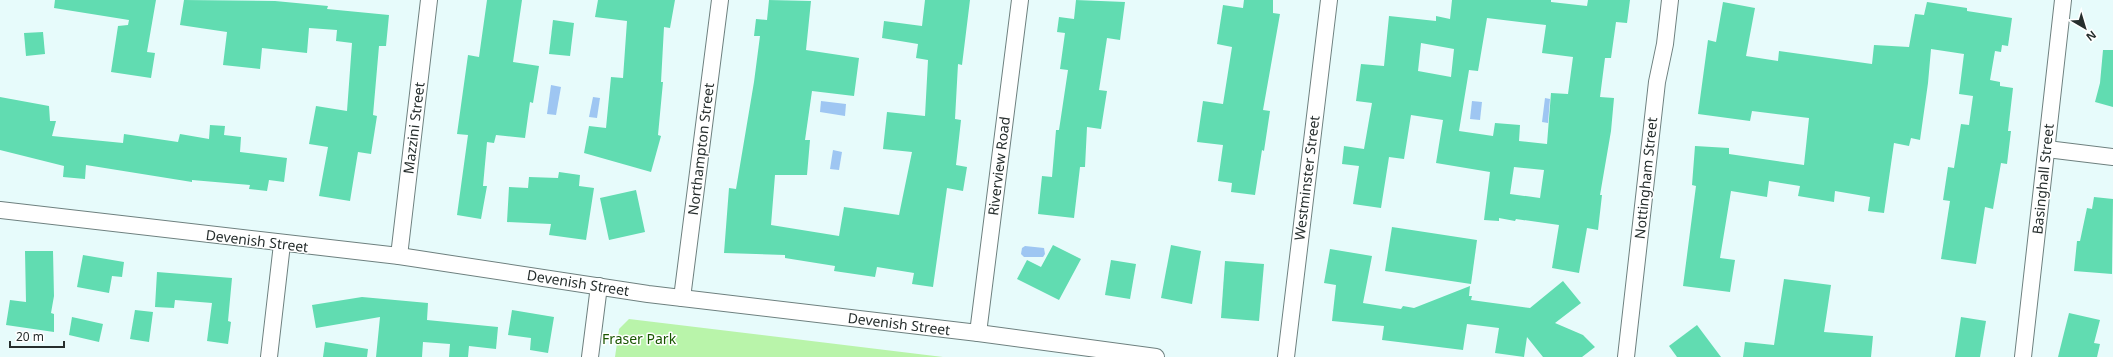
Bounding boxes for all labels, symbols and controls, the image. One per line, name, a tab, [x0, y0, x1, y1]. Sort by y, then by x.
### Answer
north arrow	[2065, 8, 2105, 48]
text: N	[2083, 28, 2100, 45]
street label: Mazzini Street	[398, 81, 429, 175]
street label: Northampton Street	[683, 82, 718, 216]
street label: Westminster Street	[1289, 114, 1324, 242]
street label: Riverview Road	[983, 115, 1014, 217]
street label: Nottingham Street	[1630, 116, 1661, 240]
street label: Basinghall Street	[2027, 123, 2058, 235]
street label: Devenish Street	[205, 225, 309, 256]
street label: Devenish Street	[526, 265, 631, 300]
street label: Devenish Street	[847, 308, 951, 339]
scale bar	[10, 323, 64, 349]
text: 20 m	[16, 328, 44, 345]
park label: Fraser Park	[602, 329, 677, 348]

